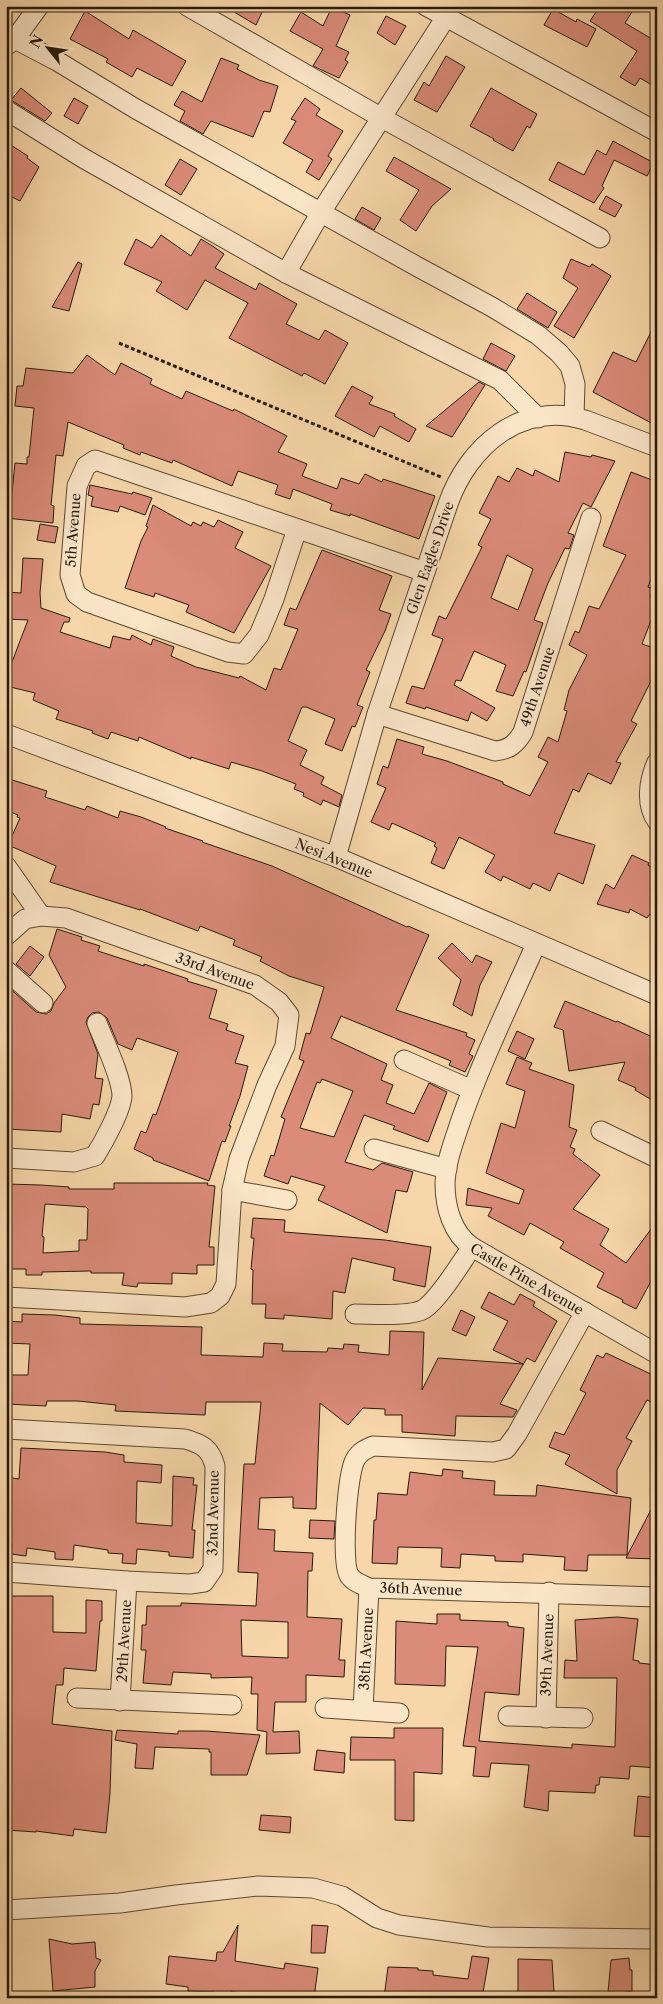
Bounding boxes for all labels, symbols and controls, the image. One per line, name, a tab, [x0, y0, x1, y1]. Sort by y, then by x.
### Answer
north arrow	[22, 22, 72, 72]
text: N	[26, 32, 48, 51]
street label: 5th Avenue	[61, 492, 85, 568]
street label: Glen Eagles Drive	[402, 499, 458, 617]
street label: 49th Avenue	[516, 645, 558, 729]
street label: Nesi Avenue	[292, 834, 376, 882]
street label: 33rd Avenue	[173, 948, 257, 994]
street label: Castle Pine Avenue	[467, 1239, 587, 1319]
street label: 32nd Avenue	[203, 1470, 223, 1556]
street label: 36th Avenue	[379, 1579, 463, 1599]
street label: 29th Avenue	[113, 1599, 135, 1683]
street label: 38th Avenue	[355, 1607, 377, 1691]
street label: 39th Avenue	[537, 1613, 557, 1697]

